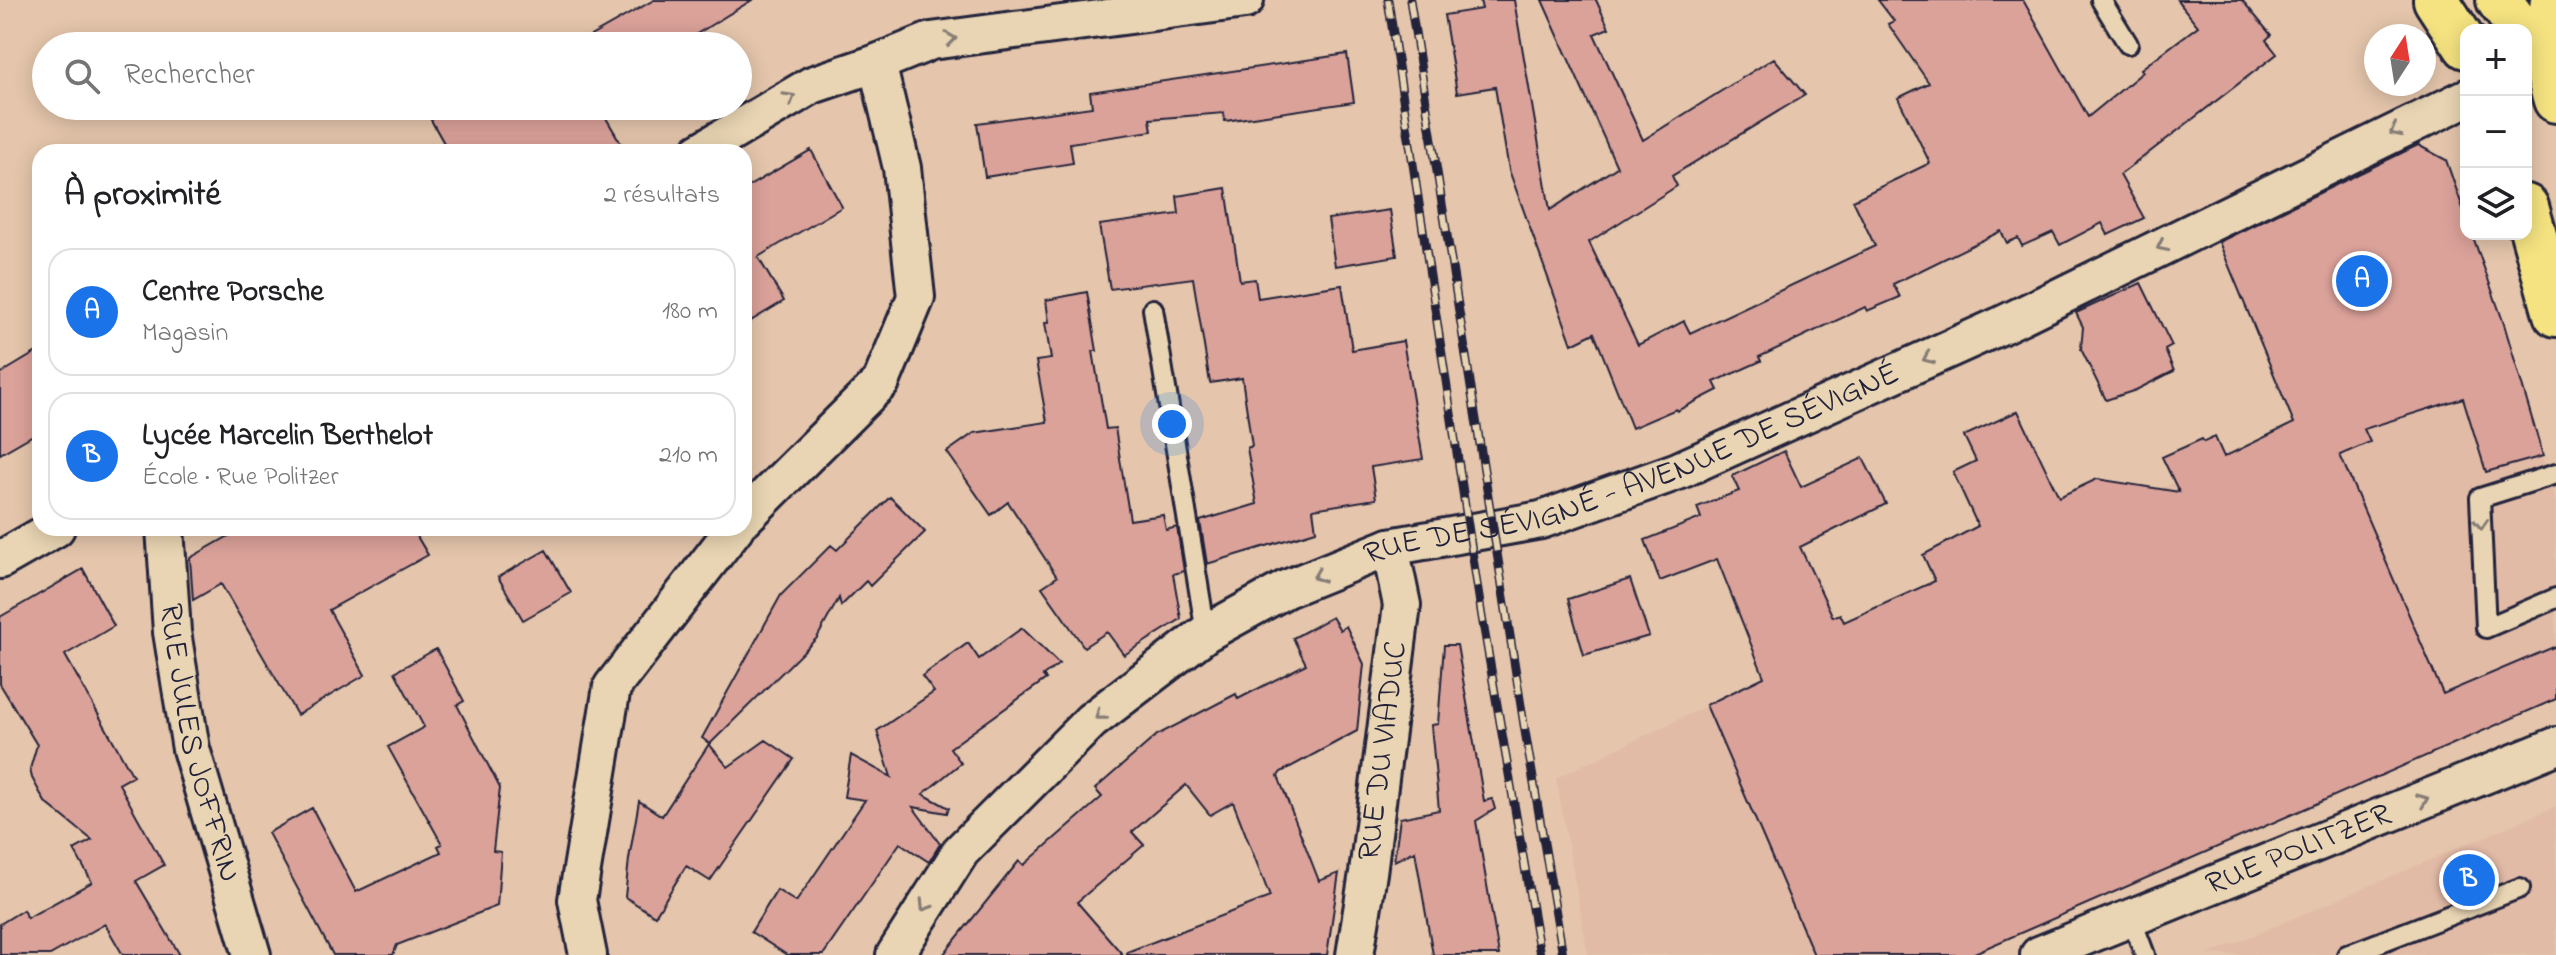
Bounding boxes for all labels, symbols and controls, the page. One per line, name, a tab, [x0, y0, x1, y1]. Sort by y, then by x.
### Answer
north arrow	[2364, 24, 2436, 96]
map controls	[2460, 24, 2532, 240]
button: +	[2460, 24, 2532, 96]
one-way arrow	[945, 30, 958, 47]
search box	[32, 32, 752, 120]
icon: search	[60, 54, 104, 98]
text: Rechercher	[124, 54, 255, 98]
one-way arrow	[781, 92, 796, 108]
button: −	[2460, 96, 2532, 168]
one-way arrow	[2389, 121, 2404, 137]
button: layers	[2460, 168, 2532, 240]
text: À proximité	[64, 171, 221, 221]
text: 2 résultats	[604, 177, 720, 215]
one-way arrow	[2156, 236, 2171, 252]
pin: A	[2336, 251, 2388, 311]
text: Centre Porsche	[142, 271, 324, 315]
text: A	[84, 293, 100, 331]
text: 180 m	[662, 293, 718, 331]
text: Magasin	[142, 315, 228, 353]
one-way arrow	[1921, 349, 1936, 365]
street label: RUE DE SÉVIGNÉ - AVENUE DE SÉVIGNÉ	[1357, 351, 1907, 579]
your location	[1152, 404, 1192, 444]
text: Lycée Marcelin Berthelot	[142, 415, 433, 459]
text: B	[83, 437, 101, 475]
text: 210 m	[659, 437, 718, 475]
text: École · Rue Politzer	[142, 459, 339, 497]
one-way arrow	[2472, 518, 2489, 531]
one-way arrow	[1312, 567, 1326, 583]
street label: RUE JULES JOFFRIN	[147, 602, 253, 888]
street label: RUE DU VIADUC	[1346, 639, 1421, 863]
one-way arrow	[1095, 705, 1109, 720]
street label: RUE POLITZER	[2199, 791, 2399, 909]
one-way arrow	[2415, 793, 2429, 809]
pin: B	[2443, 850, 2495, 910]
one-way arrow	[920, 897, 935, 912]

